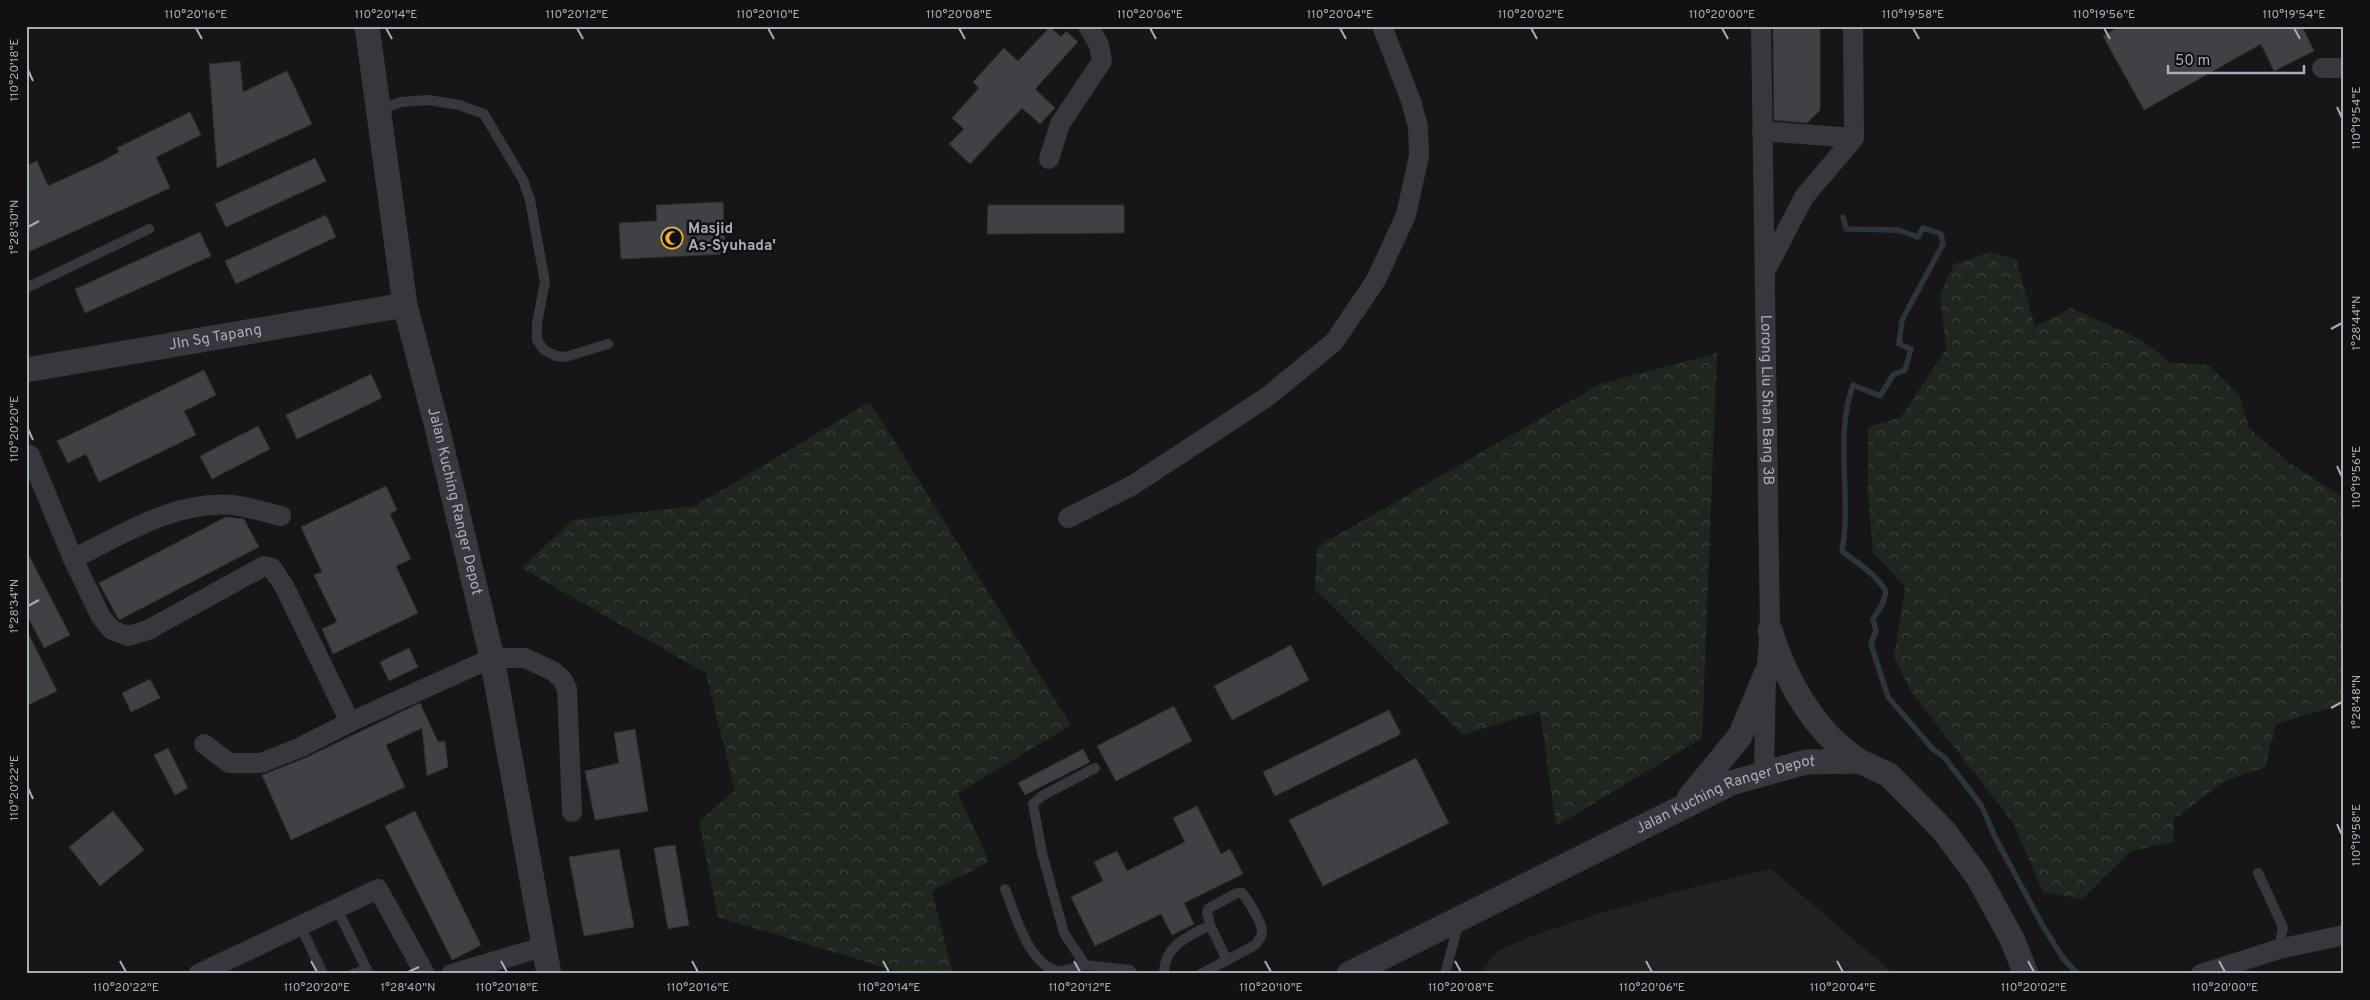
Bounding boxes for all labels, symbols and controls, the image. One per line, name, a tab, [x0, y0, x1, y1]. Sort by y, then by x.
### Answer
text: 110°20'16"E	[165, 7, 227, 23]
text: 110°20'14"E	[355, 7, 417, 23]
text: 110°20'12"E	[545, 7, 609, 23]
text: 110°20'10"E	[736, 7, 800, 23]
text: 110°20'08"E	[926, 7, 992, 23]
text: 110°20'06"E	[1117, 7, 1183, 23]
text: 110°20'04"E	[1307, 7, 1373, 23]
text: 110°20'02"E	[1498, 7, 1564, 23]
text: 110°20'00"E	[1689, 7, 1755, 23]
text: 110°19'58"E	[1882, 7, 1944, 23]
text: 110°19'56"E	[2073, 7, 2135, 23]
text: 110°19'54"E	[2263, 7, 2325, 23]
text: 110°20'18"E	[7, 38, 23, 102]
scale bar	[2168, 42, 2304, 74]
text: 50 m	[2175, 52, 2210, 71]
text: 110°19'54"E	[2349, 87, 2365, 149]
text: 1°28'30"N	[7, 200, 23, 254]
place label: Masjid As-Syuhada'	[688, 220, 776, 256]
mosque icon: Masjid As-Syuhada'	[660, 226, 684, 250]
text: 1°28'44"N	[2349, 296, 2365, 350]
street label: Lorong Liu Shan Bang 3B	[1756, 315, 1777, 485]
street label: Jln Sg Tapang	[167, 320, 263, 355]
text: 110°20'20"E	[7, 396, 23, 462]
street label: Jalan Kuching Ranger Depot	[423, 405, 486, 597]
text: 110°19'56"E	[2349, 446, 2365, 508]
text: 1°28'34"N	[7, 579, 23, 633]
text: 1°28'48"N	[2349, 675, 2365, 729]
street label: Jalan Kuching Ranger Depot	[1633, 752, 1815, 839]
text: 110°20'22"E	[7, 755, 23, 821]
text: 110°19'58"E	[2349, 804, 2365, 866]
text: 110°20'22"E	[93, 980, 159, 996]
text: 110°20'20"E	[284, 980, 350, 996]
text: 1°28'40"N	[380, 980, 436, 996]
text: 110°20'18"E	[475, 980, 539, 996]
text: 110°20'16"E	[667, 980, 729, 996]
text: 110°20'14"E	[858, 980, 920, 996]
text: 110°20'12"E	[1048, 980, 1112, 996]
text: 110°20'10"E	[1239, 980, 1303, 996]
text: 110°20'08"E	[1428, 980, 1494, 996]
text: 110°20'06"E	[1619, 980, 1685, 996]
text: 110°20'04"E	[1810, 980, 1876, 996]
text: 110°20'02"E	[2001, 980, 2067, 996]
text: 110°20'00"E	[2192, 980, 2258, 996]

